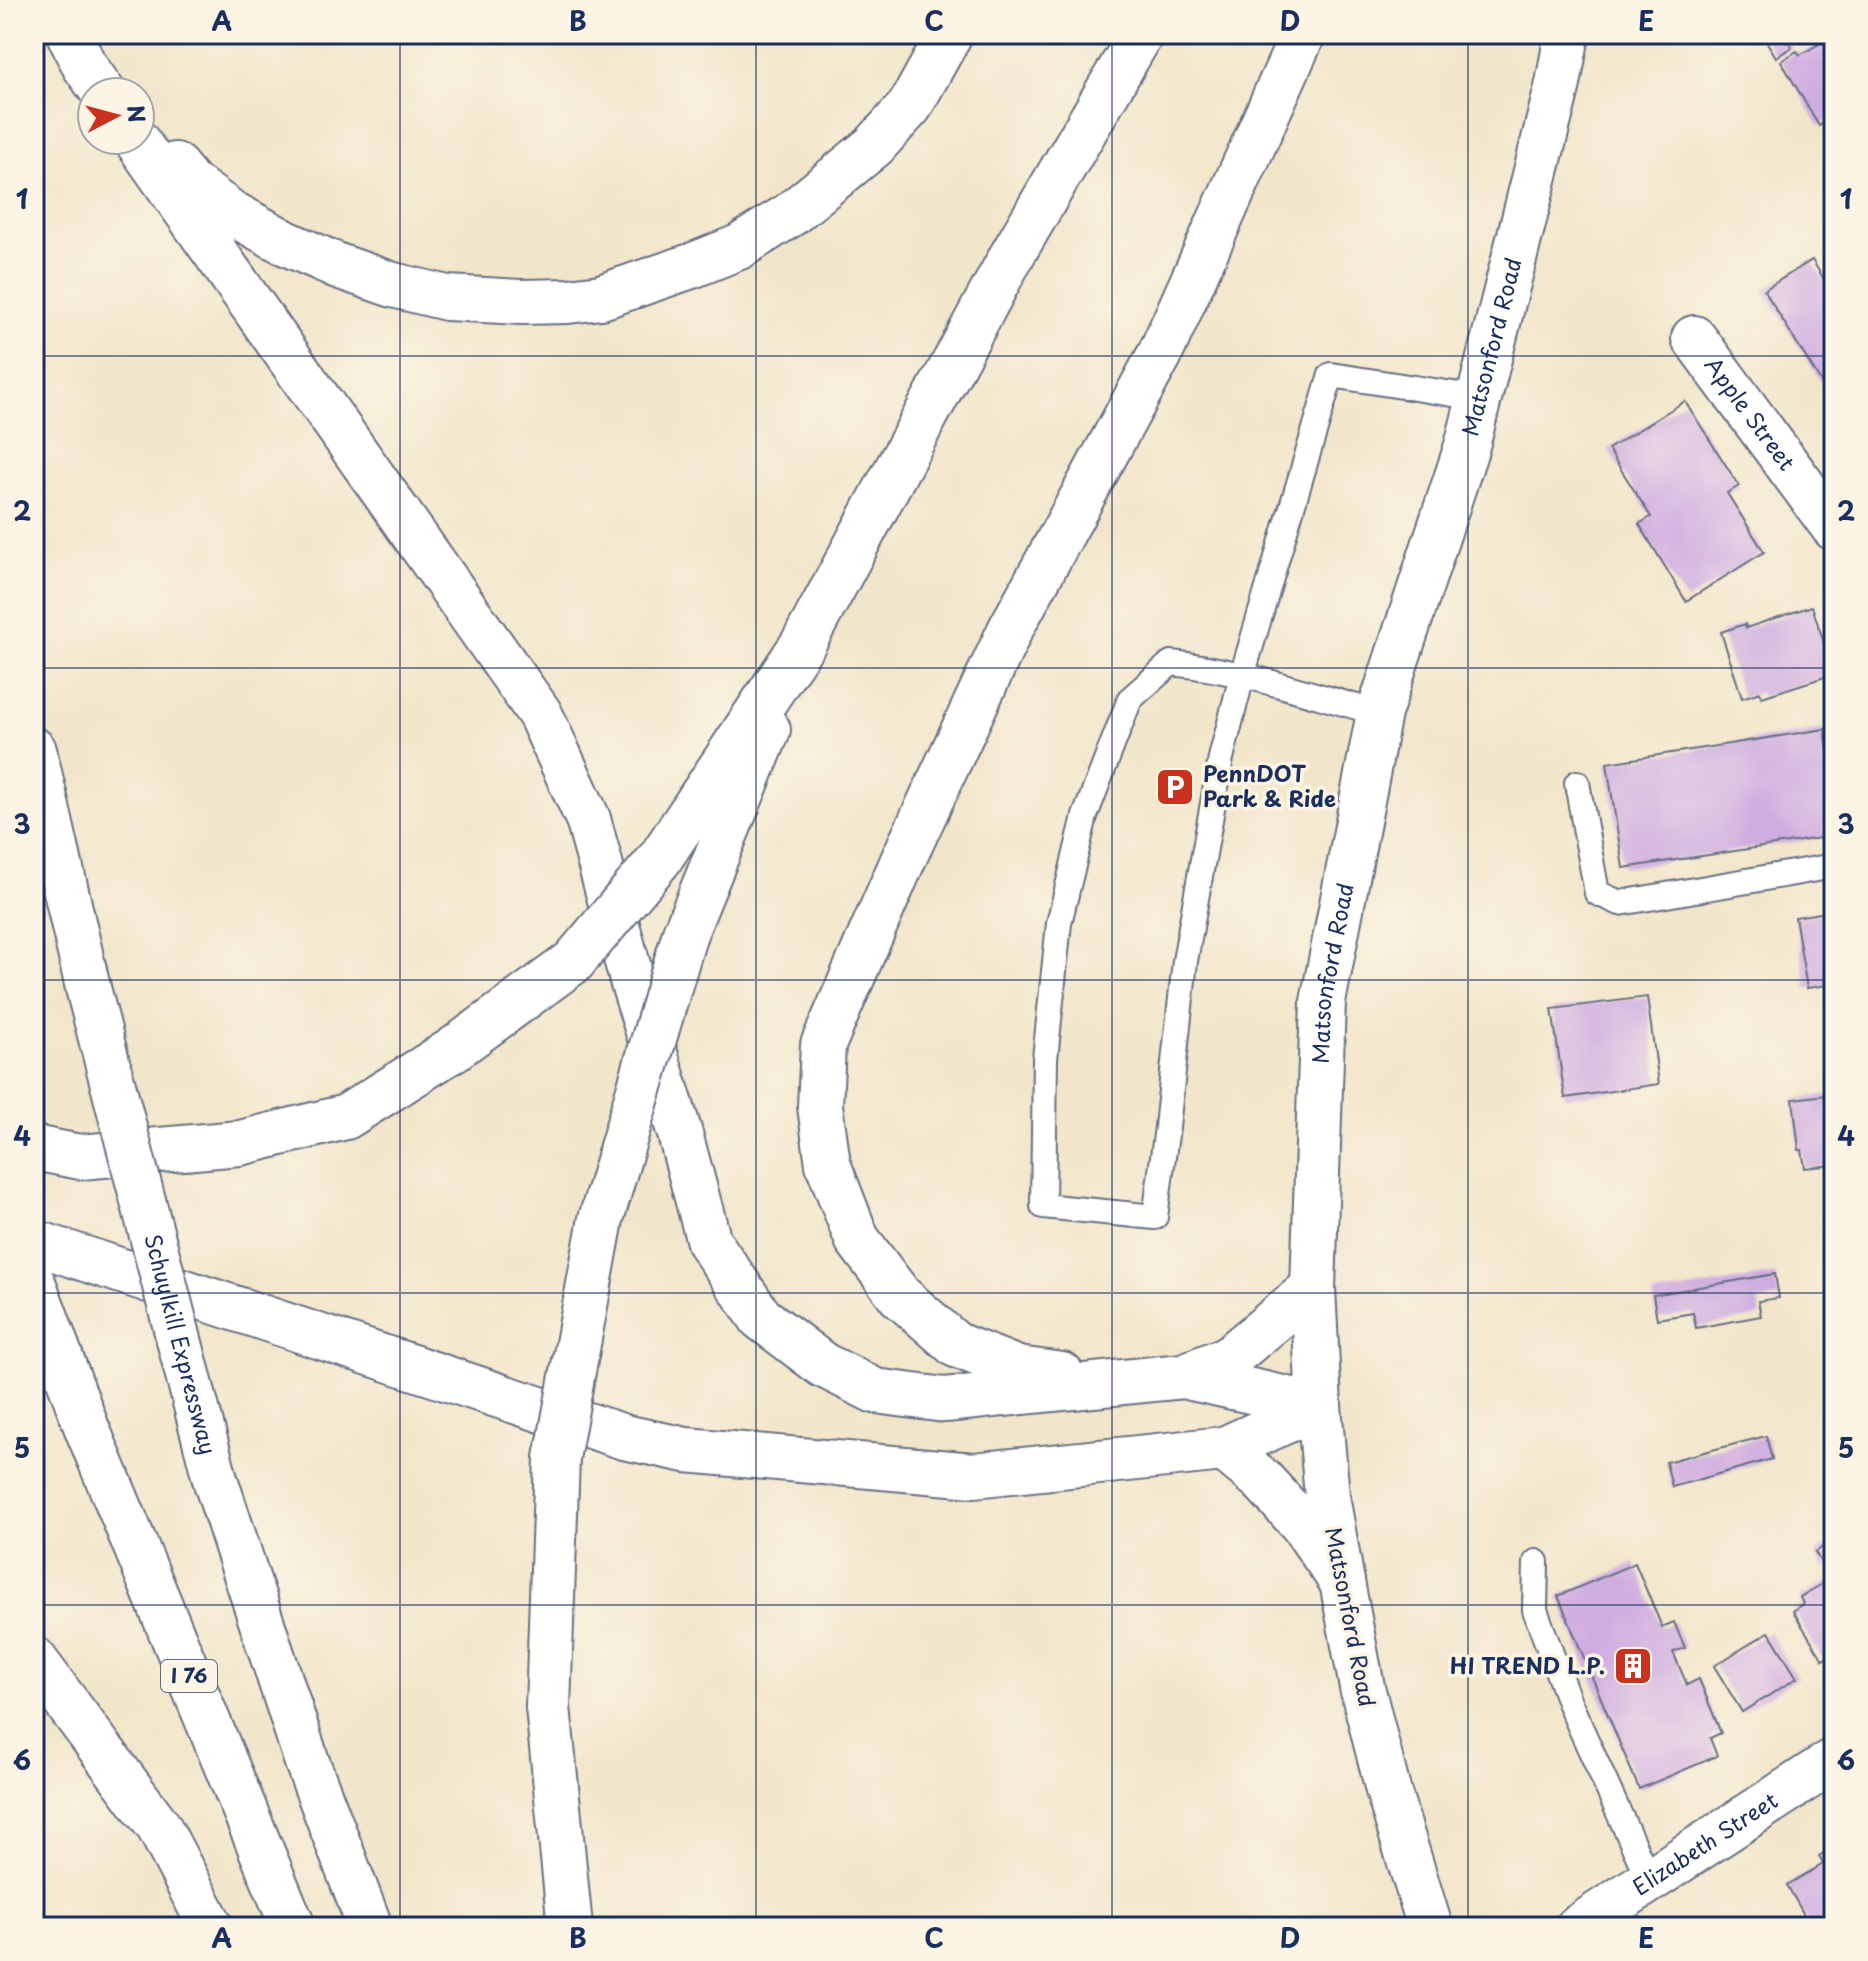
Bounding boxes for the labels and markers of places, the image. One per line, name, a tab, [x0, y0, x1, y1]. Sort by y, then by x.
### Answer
place label: PennDOT Park & Ride	[1203, 756, 1336, 814]
parking icon: PennDOT Park & Ride	[1154, 766, 1196, 808]
building icon: HI TREND L.P.	[1612, 1645, 1654, 1687]
place label: HI TREND L.P.	[1450, 1648, 1605, 1681]

